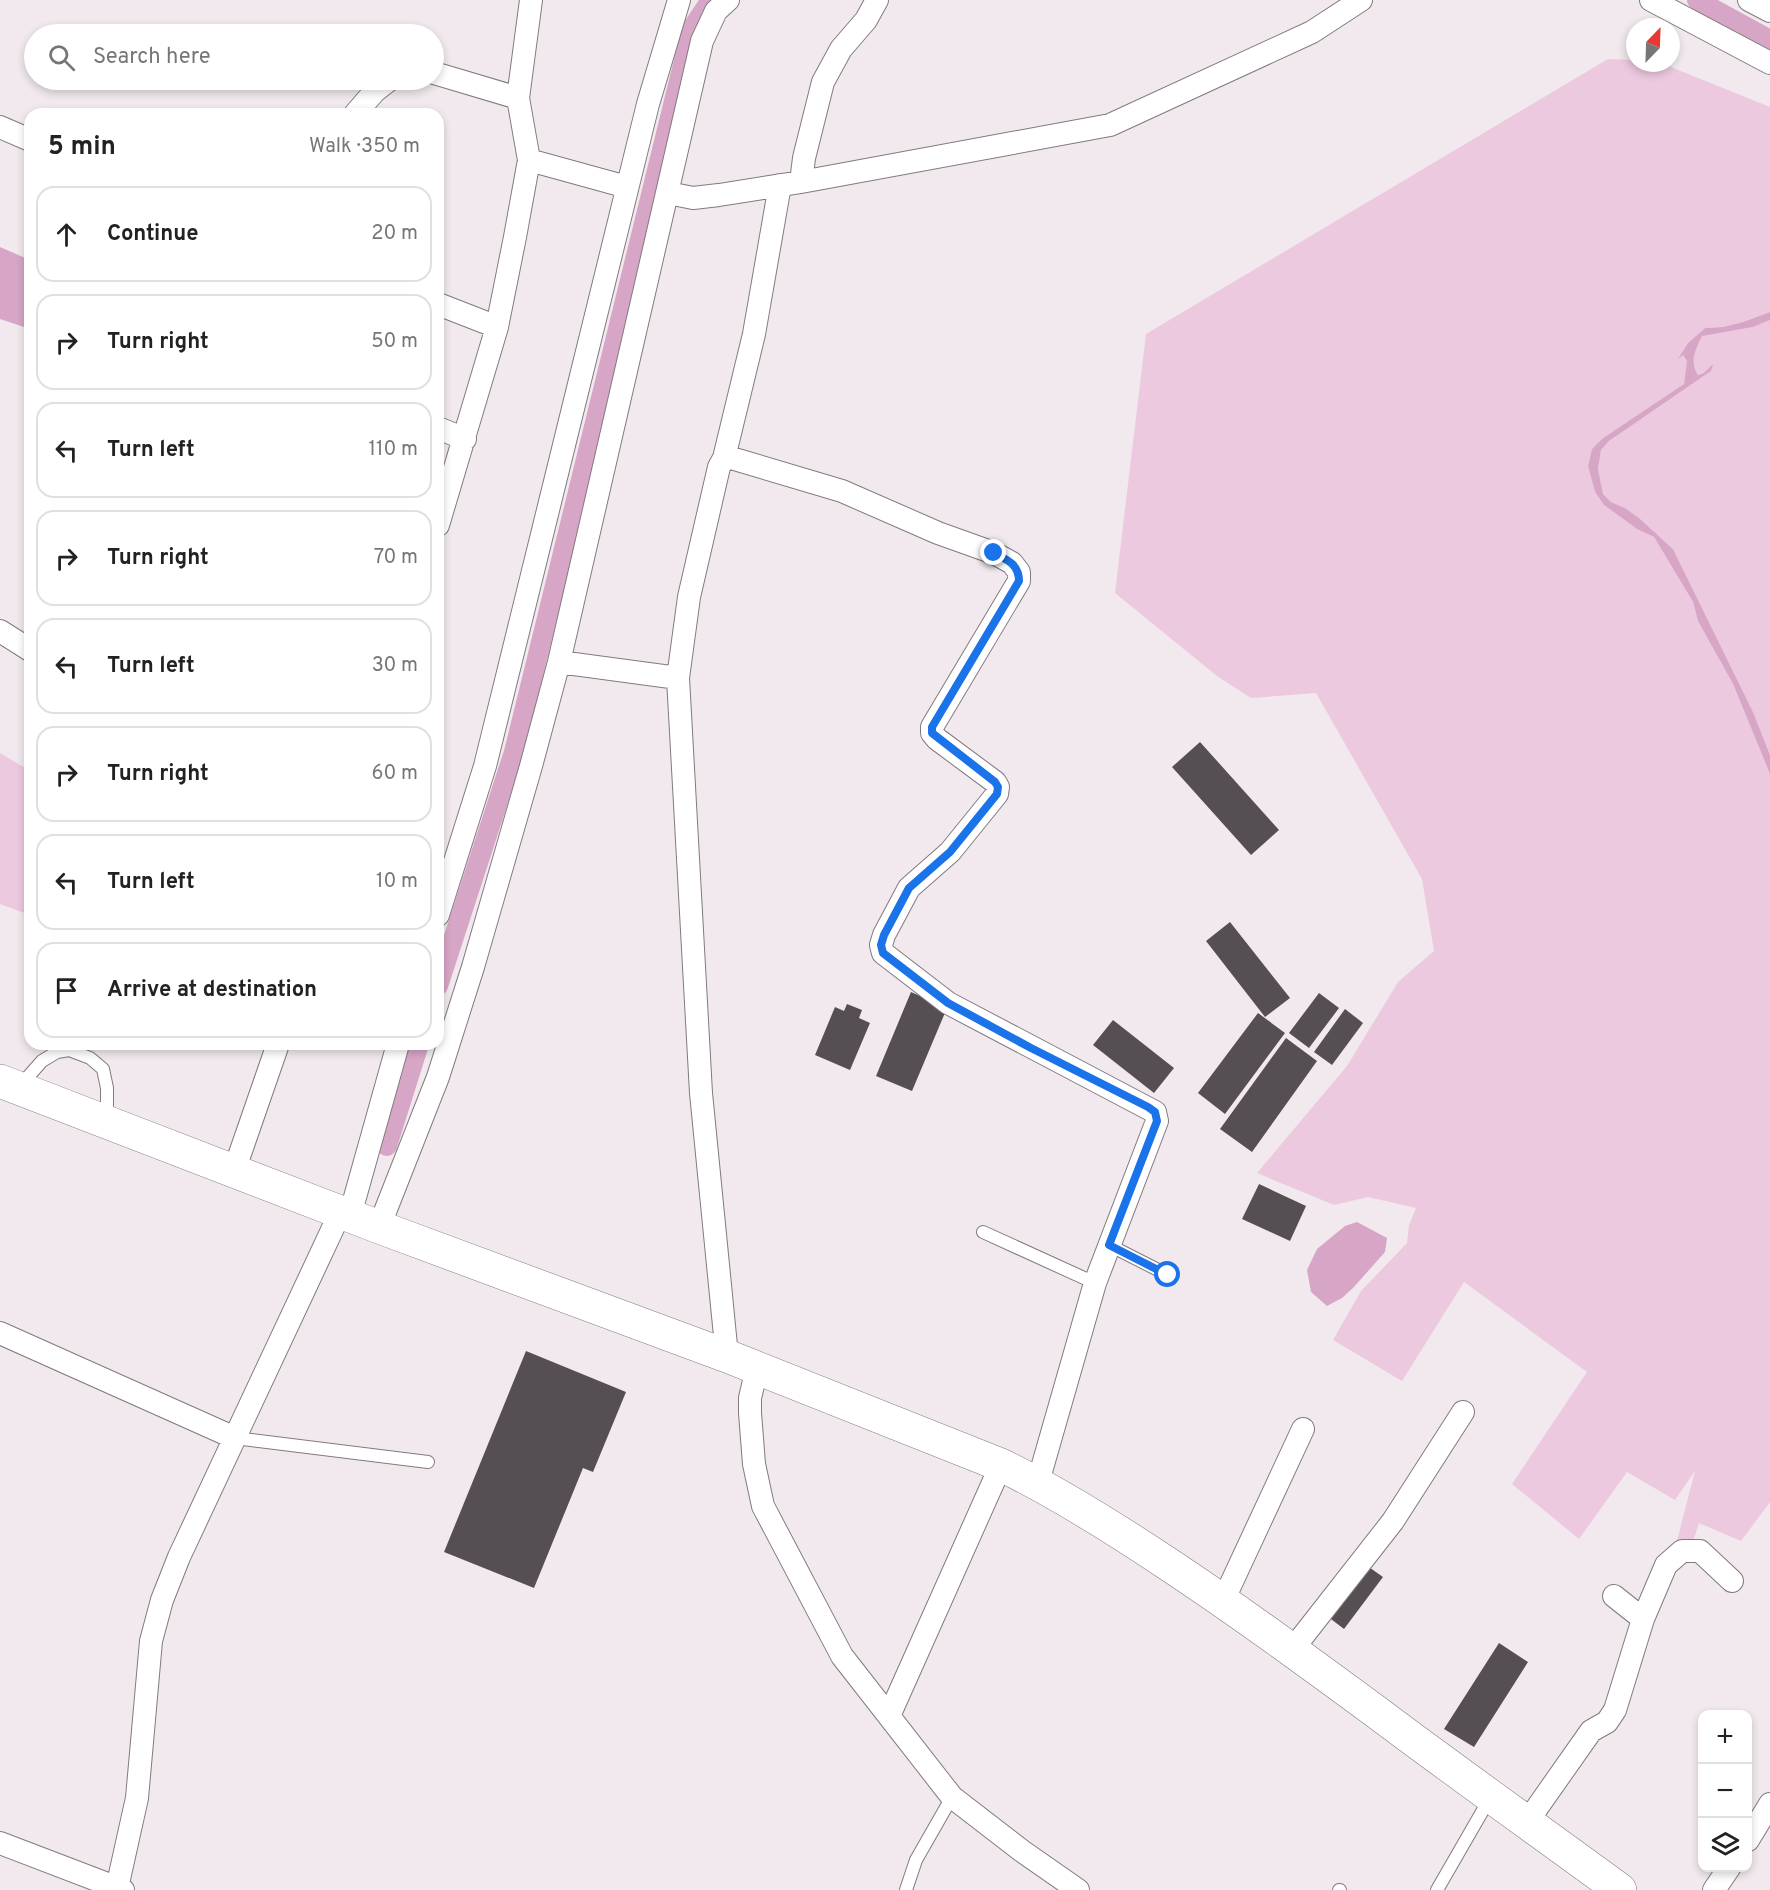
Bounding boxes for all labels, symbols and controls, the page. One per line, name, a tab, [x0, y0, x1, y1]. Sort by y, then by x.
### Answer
north arrow	[1626, 18, 1680, 72]
search box	[24, 24, 444, 90]
icon: search	[45, 41, 78, 74]
text: Search here	[93, 44, 211, 71]
text: 5 min	[48, 131, 116, 164]
text: Walk · 350 m	[309, 134, 420, 160]
icon: ahead	[50, 218, 83, 251]
text: Continue	[107, 221, 198, 248]
text: 20 m	[371, 221, 418, 247]
icon: right	[50, 326, 83, 359]
text: Turn right	[107, 329, 209, 356]
text: 50 m	[371, 329, 418, 355]
icon: left	[50, 434, 83, 467]
text: Turn left	[107, 437, 195, 464]
text: 110 m	[369, 437, 418, 463]
route end	[980, 539, 1006, 565]
icon: right	[50, 542, 83, 575]
text: Turn right	[107, 545, 209, 572]
text: 70 m	[374, 545, 418, 571]
icon: left	[50, 650, 83, 683]
text: Turn left	[107, 653, 195, 680]
text: 30 m	[372, 653, 418, 679]
icon: right	[50, 758, 83, 791]
text: Turn right	[107, 761, 209, 788]
text: 60 m	[372, 761, 418, 787]
icon: left	[50, 866, 83, 899]
text: Turn left	[107, 869, 195, 896]
text: 10 m	[376, 869, 418, 895]
icon: arrive	[50, 974, 83, 1007]
text: Arrive at destination	[107, 977, 317, 1004]
route start	[1154, 1261, 1180, 1287]
map controls	[1698, 1710, 1752, 1872]
button: +	[1698, 1710, 1752, 1764]
button: −	[1698, 1764, 1752, 1818]
button: layers	[1698, 1818, 1752, 1872]

